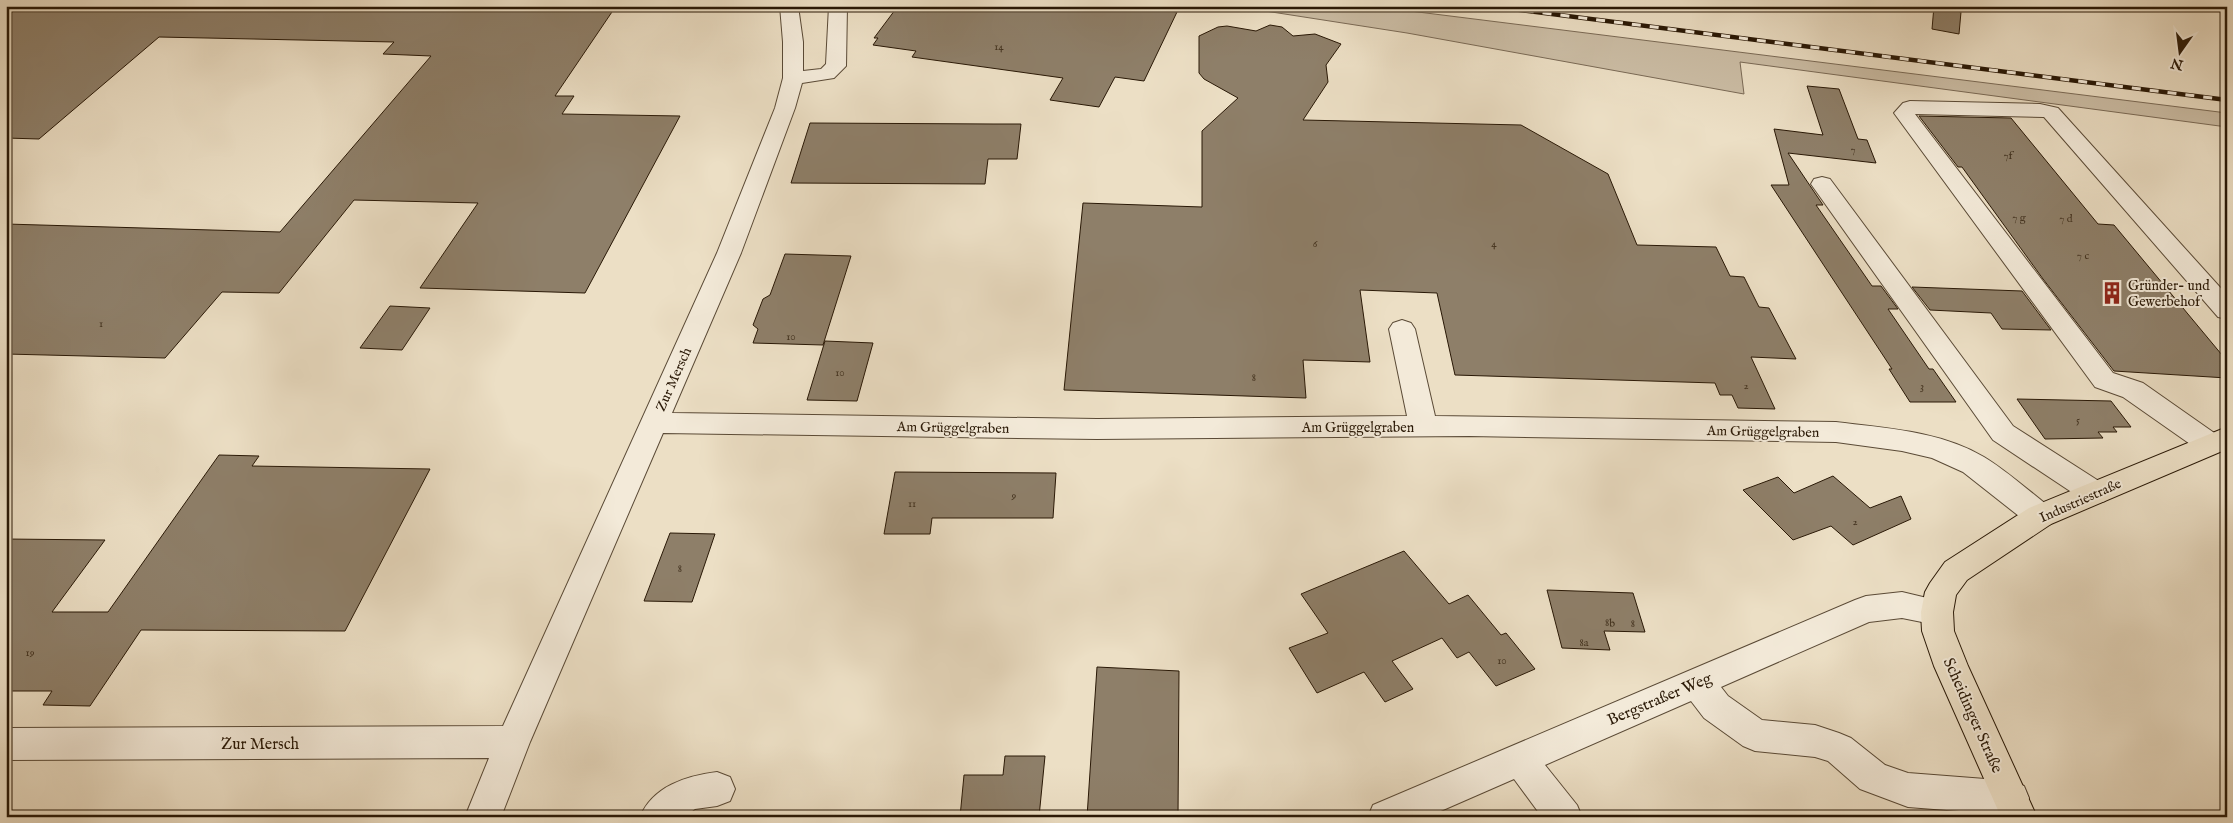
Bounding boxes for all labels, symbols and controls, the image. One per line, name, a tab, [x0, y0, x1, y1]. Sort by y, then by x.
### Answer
north arrow	[2156, 28, 2206, 78]
house number: 14	[994, 40, 1004, 54]
text: N	[2169, 53, 2186, 74]
house number: 7	[1850, 143, 1856, 157]
house number: 7f	[2003, 149, 2015, 163]
house number: 7 g	[2012, 211, 2027, 225]
house number: 7 d	[2059, 212, 2073, 226]
house number: 6	[1313, 237, 1318, 251]
house number: 4	[1491, 237, 1497, 251]
house number: 7 c	[2077, 249, 2089, 263]
place label: Gründer- und Gewerbehof	[2128, 277, 2210, 311]
building icon: Gründer- und Gewerbehof	[2099, 280, 2125, 306]
house number: 1	[99, 317, 103, 331]
house number: 10	[786, 330, 796, 344]
street label: Zur Mersch	[652, 344, 696, 414]
house number: 10	[835, 366, 845, 380]
house number: 8	[1252, 371, 1256, 385]
house number: 2	[1743, 379, 1749, 393]
house number: 3	[1920, 380, 1924, 394]
house number: 5	[2076, 413, 2080, 427]
street label: Am Grüggelgraben	[896, 418, 1010, 438]
street label: Am Grüggelgraben	[1301, 419, 1415, 437]
street label: Am Grüggelgraben	[1706, 422, 1820, 442]
street label: Industriestraße	[2037, 475, 2125, 527]
house number: 9	[1011, 489, 1017, 503]
house number: 11	[908, 497, 916, 511]
house number: 2	[1852, 515, 1858, 529]
house number: 8	[678, 562, 682, 576]
house number: 8b	[1605, 616, 1615, 630]
house number: 8	[1631, 617, 1635, 631]
house number: 8a	[1579, 636, 1589, 650]
house number: 19	[26, 646, 35, 660]
house number: 10	[1497, 654, 1507, 668]
street label: Scheidinger Straße	[1938, 655, 2007, 776]
street label: Bergstraßer Weg	[1604, 669, 1715, 731]
street label: Zur Mersch	[221, 735, 299, 755]

